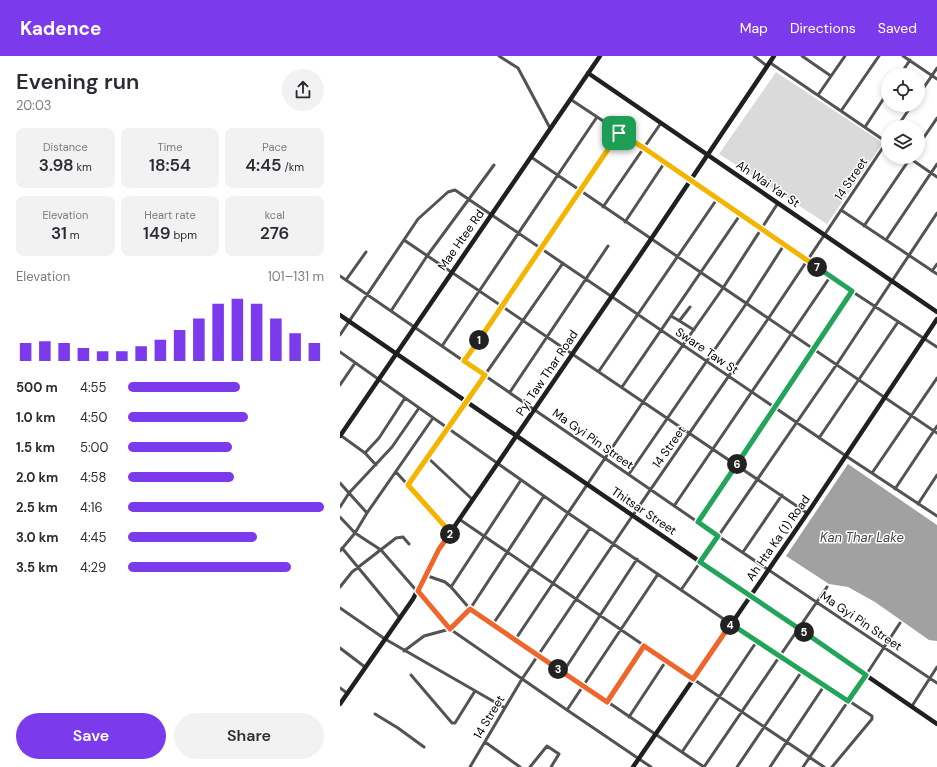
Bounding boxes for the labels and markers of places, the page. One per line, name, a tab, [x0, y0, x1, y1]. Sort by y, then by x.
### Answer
pin	[602, 116, 636, 150]
pin: 7	[807, 257, 827, 277]
pin: 1	[469, 330, 489, 350]
pin: 6	[727, 454, 747, 474]
pin: 2	[440, 524, 460, 544]
pin: 4	[720, 615, 740, 635]
pin: 5	[794, 622, 814, 642]
pin: 3	[548, 659, 568, 679]

